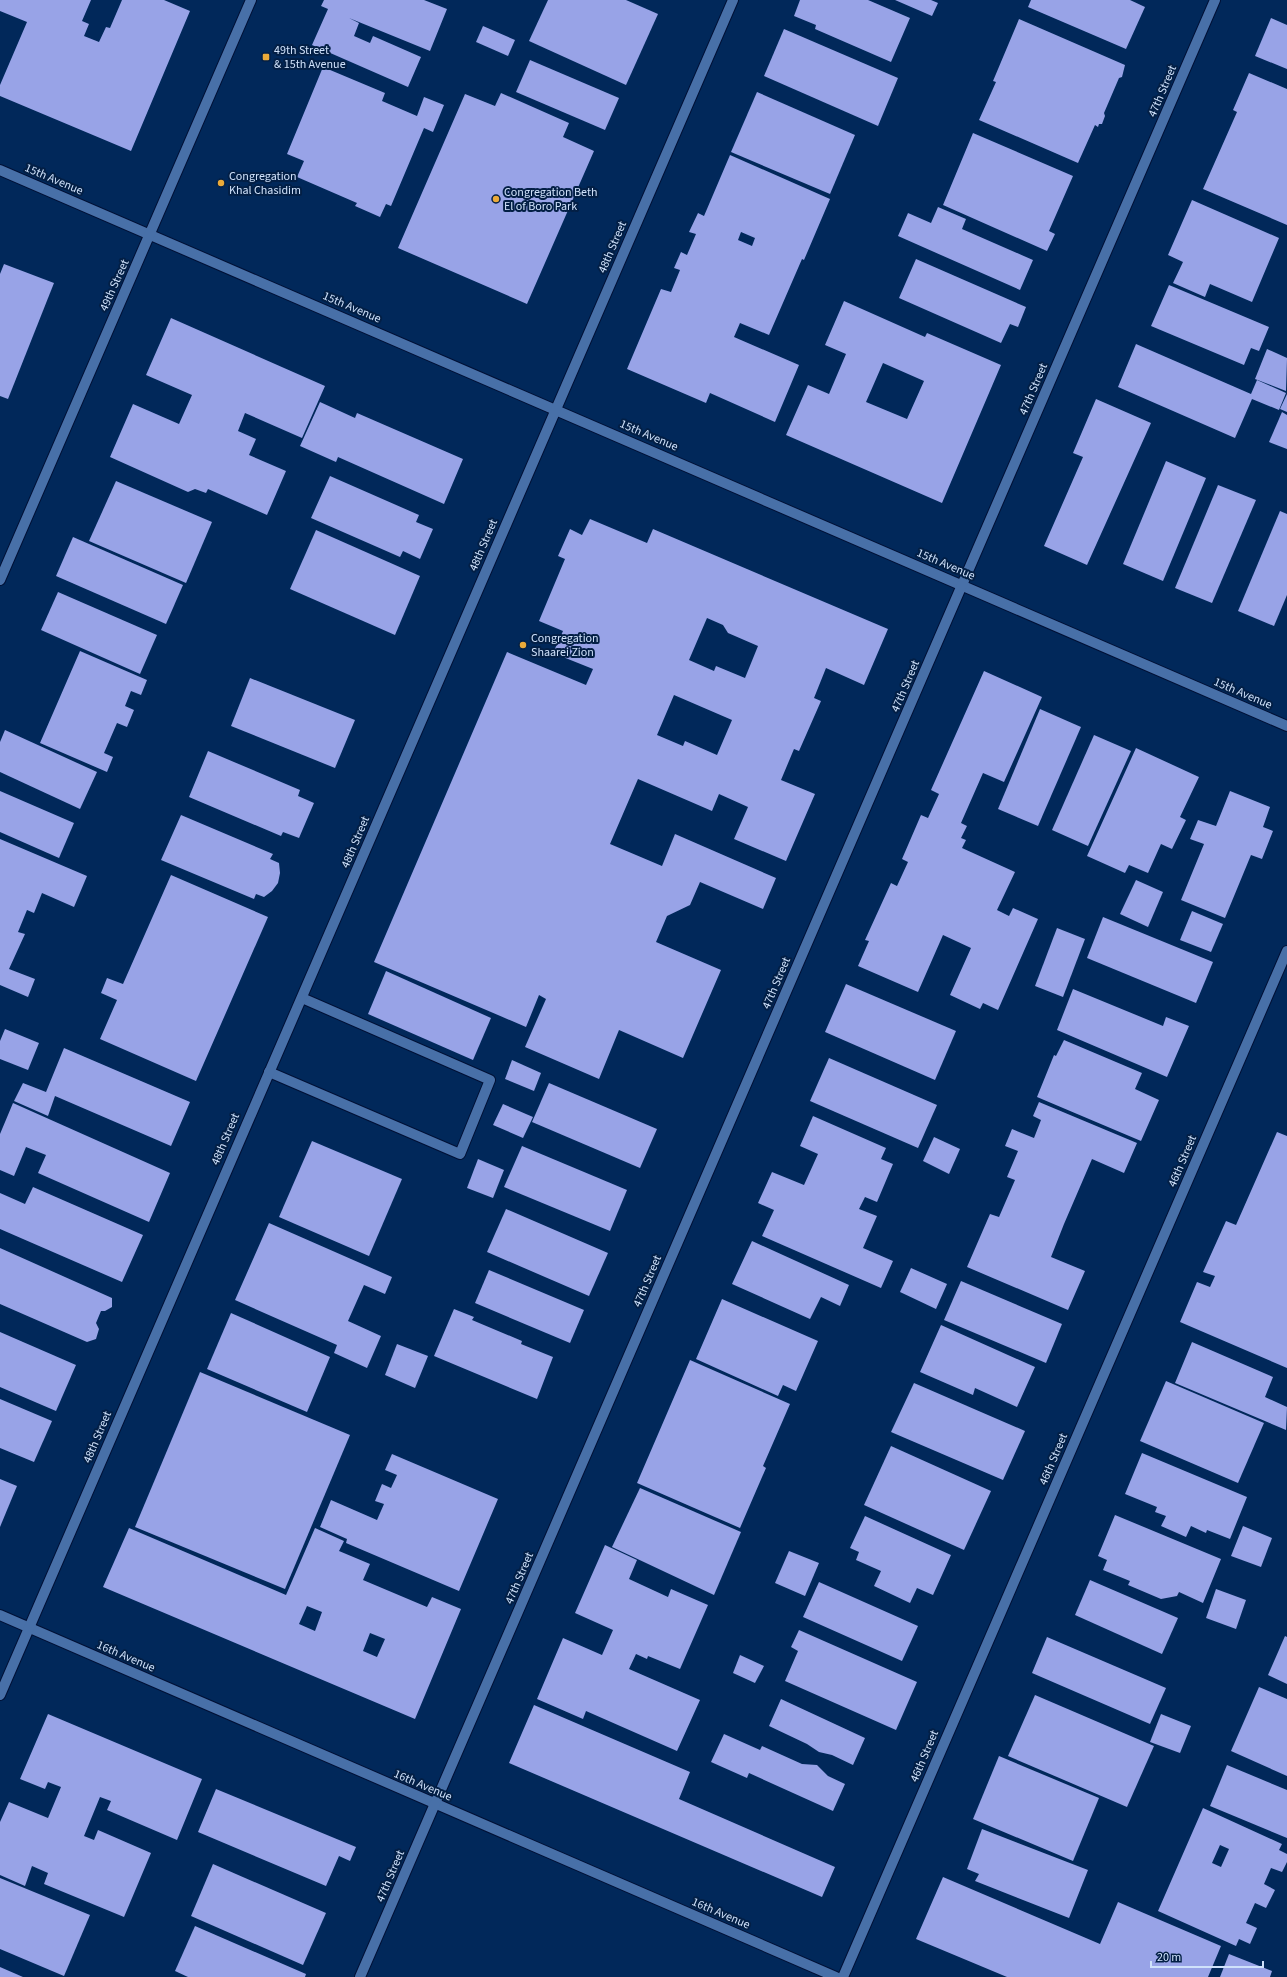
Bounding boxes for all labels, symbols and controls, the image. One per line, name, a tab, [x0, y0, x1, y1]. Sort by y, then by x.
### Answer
place label: 49th Street & 15th Avenue	[274, 42, 346, 73]
marker: 49th Street & 15th Avenue	[261, 52, 271, 62]
street label: 47th Street	[1144, 63, 1181, 120]
street label: 15th Avenue	[22, 160, 86, 199]
place label: Congregation Khal Chasidim	[229, 168, 301, 199]
marker: Congregation Khal Chasidim	[216, 178, 226, 188]
place label: Congregation Beth El of Boro Park	[504, 184, 598, 215]
marker: Congregation Beth El of Boro Park	[491, 194, 501, 204]
street label: 48th Street	[594, 219, 631, 276]
street label: 49th Street	[96, 257, 133, 314]
street label: 15th Avenue	[320, 288, 384, 327]
street label: 47th Street	[1015, 361, 1052, 418]
street label: 15th Avenue	[617, 416, 681, 455]
street label: 48th Street	[465, 517, 502, 574]
street label: 15th Avenue	[914, 545, 978, 584]
place label: Congregation Shaarei Zion	[531, 630, 599, 661]
marker: Congregation Shaarei Zion	[518, 640, 528, 650]
street label: 47th Street	[887, 658, 924, 715]
street label: 15th Avenue	[1211, 674, 1275, 713]
street label: 48th Street	[337, 814, 374, 871]
street label: 47th Street	[758, 955, 795, 1012]
street label: 48th Street	[207, 1111, 244, 1168]
street label: 46th Street	[1164, 1133, 1201, 1190]
street label: 47th Street	[629, 1253, 666, 1310]
street label: 48th Street	[79, 1409, 116, 1466]
street label: 46th Street	[1035, 1431, 1072, 1488]
street label: 47th Street	[501, 1550, 538, 1607]
street label: 16th Avenue	[94, 1637, 158, 1676]
street label: 46th Street	[906, 1728, 943, 1785]
street label: 16th Avenue	[391, 1766, 455, 1805]
street label: 47th Street	[372, 1848, 409, 1905]
street label: 16th Avenue	[689, 1894, 753, 1933]
scale bar	[1151, 1943, 1263, 1969]
text: 20 m	[1157, 1949, 1181, 1966]

